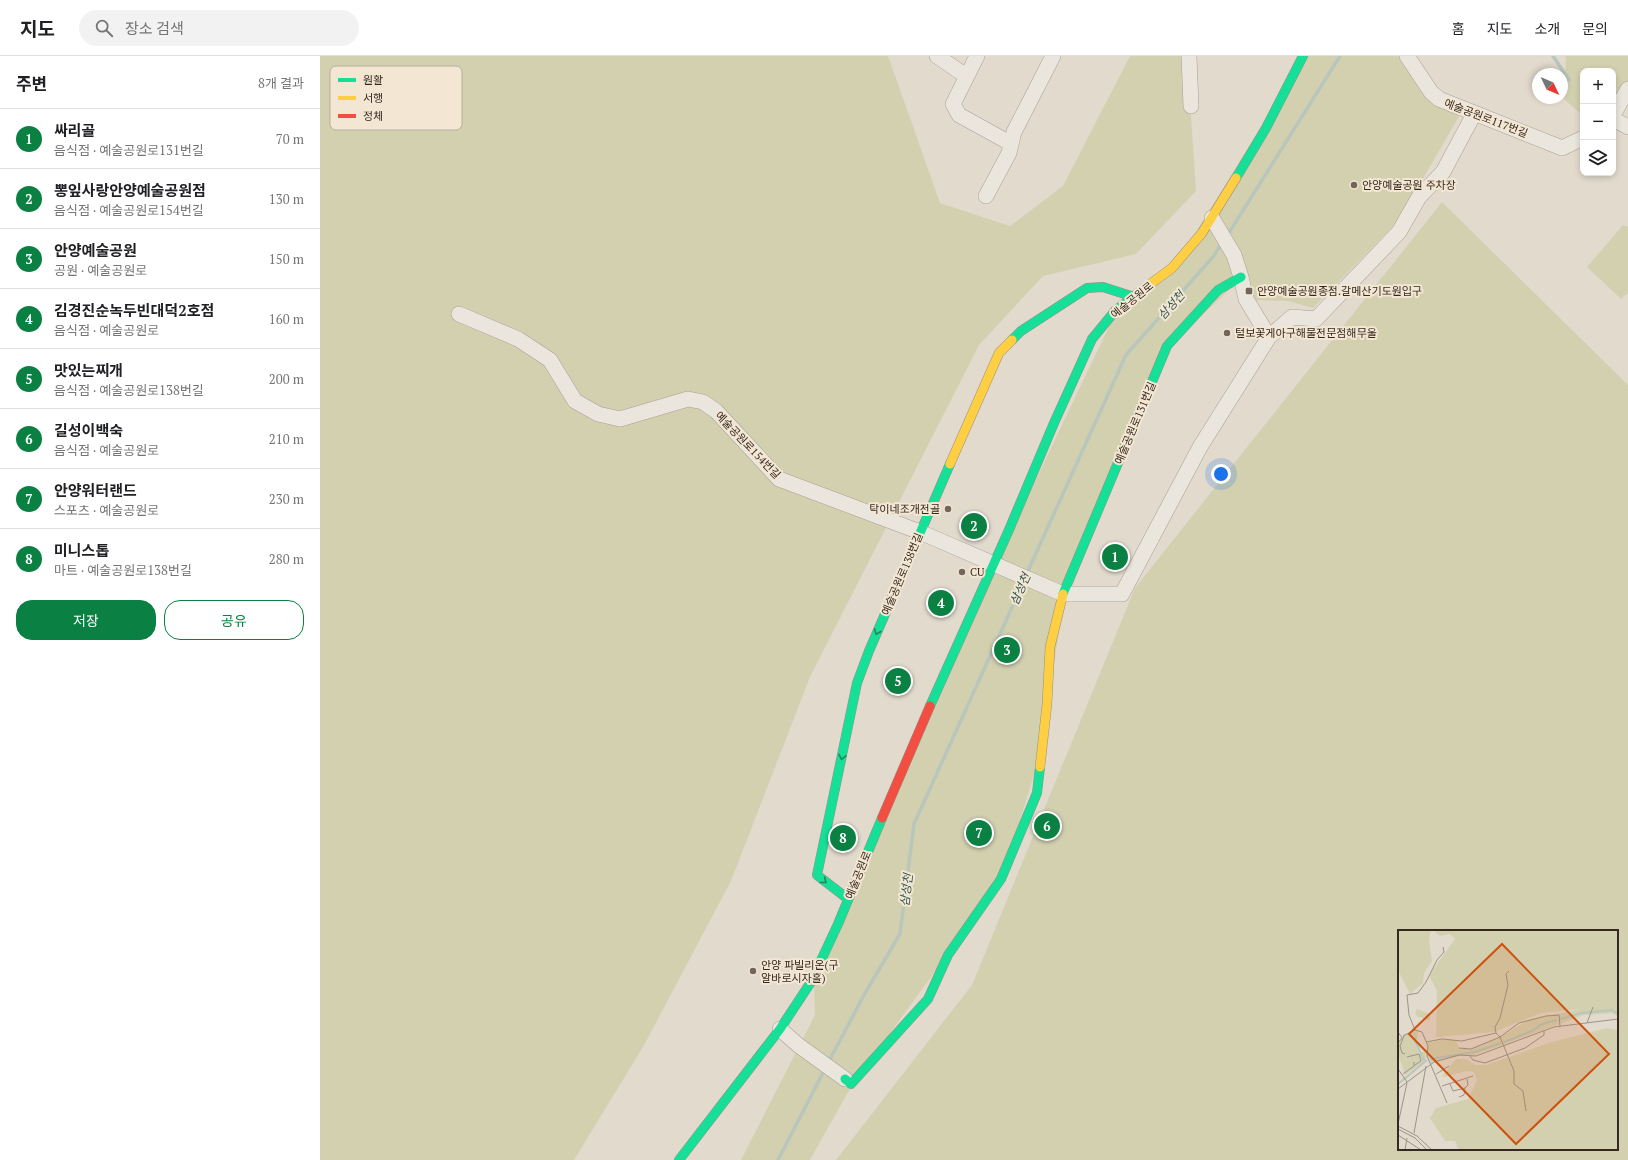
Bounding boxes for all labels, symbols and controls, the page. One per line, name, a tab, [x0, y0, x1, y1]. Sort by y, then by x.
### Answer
search box	[79, 10, 359, 46]
text: 지도	[20, 16, 55, 41]
icon: search	[93, 17, 115, 39]
text: 장소 검색	[125, 18, 184, 38]
text: 홈	[1452, 19, 1465, 38]
text: 지도	[1487, 19, 1512, 38]
text: 소개	[1534, 19, 1560, 38]
text: 문의	[1582, 19, 1608, 38]
legend	[330, 66, 462, 130]
north arrow	[1532, 68, 1568, 104]
map controls	[1580, 68, 1616, 176]
button: +	[1580, 68, 1616, 104]
text: 주변	[16, 72, 47, 95]
text: 원활	[363, 73, 383, 87]
text: 8개 결과	[258, 74, 304, 92]
text: 서행	[363, 91, 383, 105]
street label: 예술공원로117번길	[1442, 96, 1530, 140]
button: −	[1580, 104, 1616, 140]
text: 정체	[363, 109, 383, 123]
text: 싸리골	[54, 120, 95, 140]
text: 1	[25, 130, 33, 148]
text: 70 m	[276, 130, 304, 148]
button: layers	[1580, 140, 1616, 176]
text: 음식점 · 예술공원로131번길	[54, 141, 204, 159]
place label: 안양예술공원 주차장	[1362, 178, 1456, 192]
text: 뽕잎사랑안양예술공원점	[54, 180, 206, 200]
marker: 안양예술공원 주차장	[1349, 180, 1359, 190]
text: 2	[25, 190, 33, 208]
text: 130 m	[269, 190, 304, 208]
text: 음식점 · 예술공원로154번길	[54, 201, 204, 219]
text: 안양예술공원	[54, 240, 137, 260]
text: 3	[25, 250, 33, 268]
text: 150 m	[269, 250, 304, 268]
text: 공원 · 예술공원로	[54, 261, 147, 279]
street label: 예술공원로	[1108, 279, 1156, 321]
place label: 안양예술공원종점.갈메산기도원입구	[1257, 284, 1422, 298]
water label: 삼성천	[1154, 286, 1189, 322]
marker: 안양예술공원종점.갈메산기도원입구	[1244, 286, 1254, 296]
text: 김경진순녹두빈대덕2호점	[54, 300, 214, 320]
text: 4	[25, 310, 33, 328]
text: 160 m	[269, 310, 304, 328]
text: 음식점 · 예술공원로	[54, 321, 159, 339]
place label: 털보꽃게아구해물전문점해무울	[1235, 326, 1377, 340]
marker: 털보꽃게아구해물전문점해무울	[1222, 328, 1232, 338]
text: 맛있는찌개	[54, 360, 123, 380]
text: 5	[25, 370, 33, 388]
text: 200 m	[269, 370, 304, 388]
street label: 예술공원로131번길	[1111, 380, 1159, 466]
text: 음식점 · 예술공원로138번길	[54, 381, 204, 399]
street label: 예술공원로154번길	[712, 408, 784, 482]
text: 길성이백숙	[54, 420, 123, 440]
text: 6	[25, 430, 33, 448]
text: 210 m	[269, 430, 304, 448]
text: 음식점 · 예술공원로	[54, 441, 159, 459]
your location	[1211, 464, 1231, 484]
text: 안양워터랜드	[54, 480, 137, 500]
text: 7	[25, 490, 33, 508]
text: 230 m	[269, 490, 304, 508]
text: 스포츠 · 예술공원로	[54, 501, 159, 519]
place label: 탁이네조개전골	[869, 502, 940, 516]
marker: 탁이네조개전골	[943, 504, 953, 514]
pin: 2	[961, 511, 987, 541]
street label: 예술공원로138번길	[878, 531, 926, 617]
text: 미니스톱	[54, 540, 109, 560]
pin: 1	[1102, 542, 1128, 572]
text: 8	[25, 550, 33, 568]
text: 280 m	[269, 550, 304, 568]
text: 마트 · 예술공원로138번길	[54, 561, 192, 579]
place label: CU	[970, 565, 985, 579]
marker: CU	[957, 567, 967, 577]
water label: 삼성천	[1006, 569, 1034, 607]
pin: 4	[928, 588, 954, 618]
button: 저장	[16, 600, 156, 640]
button: 공유	[164, 600, 304, 640]
one-way arrow	[874, 627, 882, 635]
pin: 3	[994, 635, 1020, 665]
pin: 5	[885, 666, 911, 696]
one-way arrow	[838, 753, 846, 760]
pin: 6	[1034, 811, 1060, 841]
pin: 7	[966, 818, 992, 848]
pin: 8	[830, 823, 856, 853]
street label: 예술공원로	[842, 849, 874, 901]
water label: 삼성천	[897, 871, 916, 907]
one-way arrow	[820, 876, 827, 883]
inset map	[1398, 930, 1618, 1150]
place label: 안양 파빌리온(구 알바로시자홀)	[761, 958, 838, 985]
marker: 안양 파빌리온(구 알바로시자홀)	[748, 966, 758, 976]

